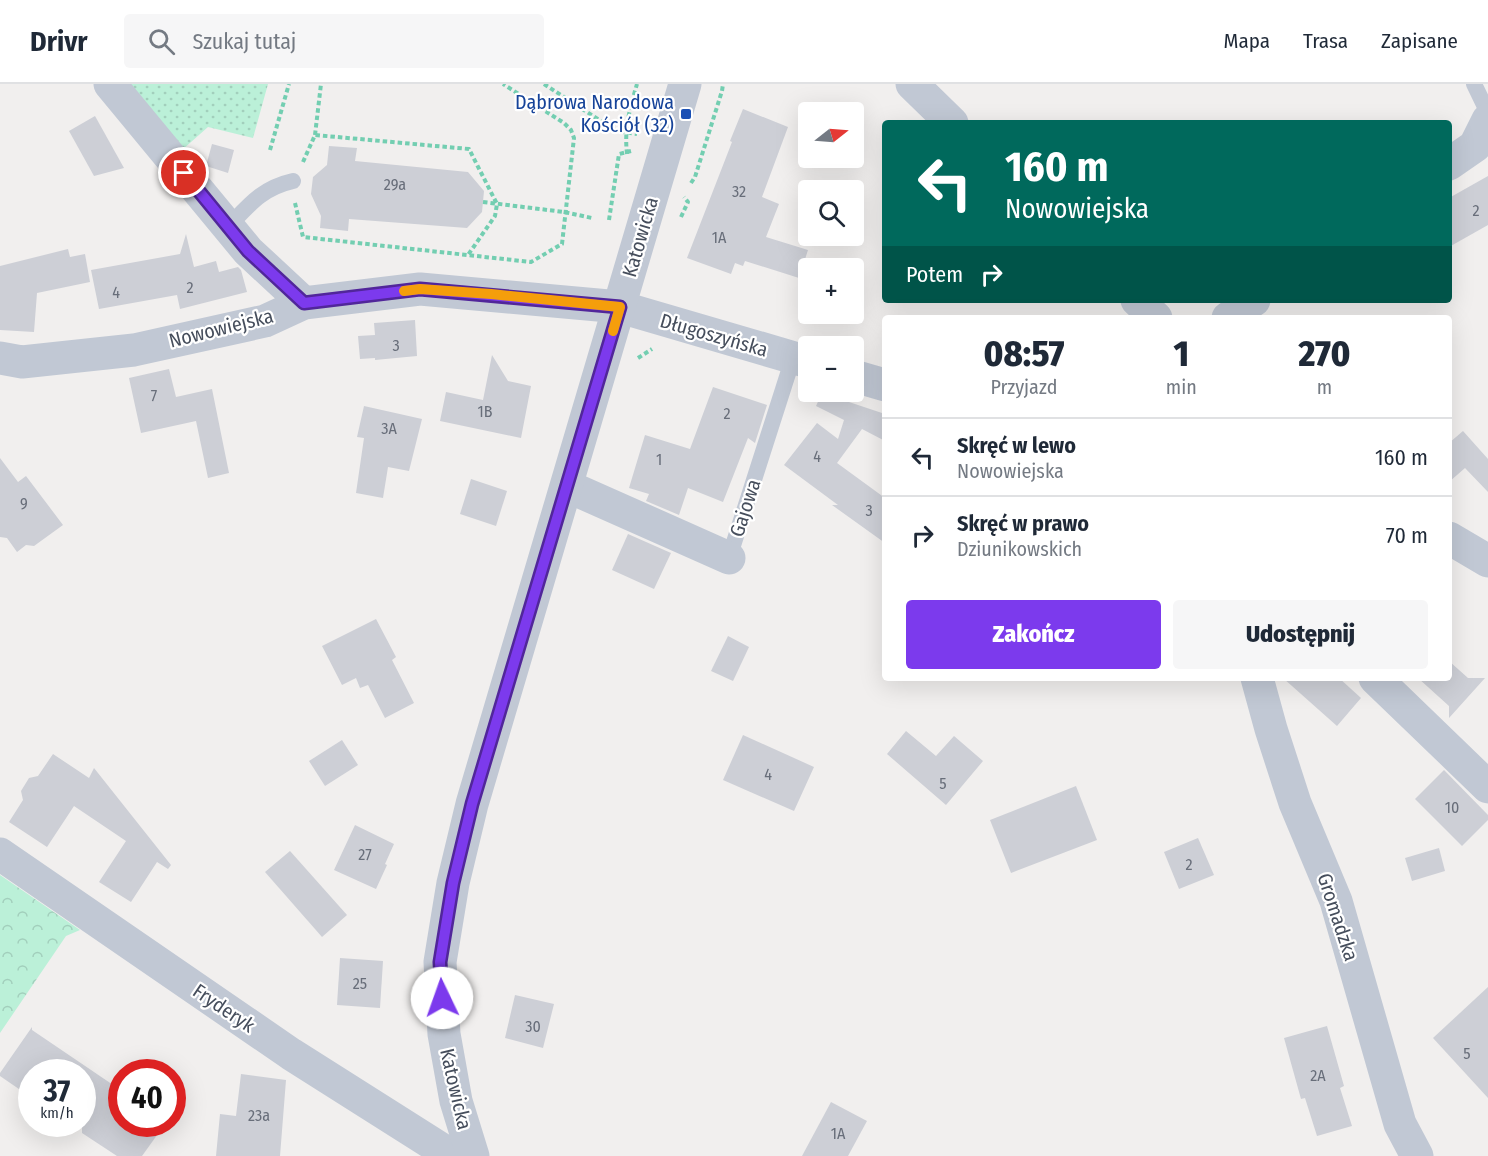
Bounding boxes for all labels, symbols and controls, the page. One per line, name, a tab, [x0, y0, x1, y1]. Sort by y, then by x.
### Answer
search box	[124, 14, 544, 68]
text: Drivr	[30, 25, 88, 58]
icon: search	[145, 25, 178, 58]
text: Szukaj tutaj	[193, 28, 296, 55]
text: Mapa	[1224, 28, 1270, 54]
text: Trasa	[1303, 28, 1348, 54]
text: Zapisane	[1381, 28, 1458, 54]
place label: Dąbrowa Narodowa Kościół (32)	[515, 90, 674, 137]
north arrow	[798, 102, 864, 168]
map controls	[798, 102, 864, 402]
marker: Dąbrowa Narodowa Kościół (32)	[679, 107, 693, 121]
text: 160 m	[1005, 142, 1108, 192]
icon: left	[906, 144, 984, 222]
pin	[158, 147, 209, 198]
icon: arrive	[167, 156, 200, 189]
house number: 29a	[384, 175, 406, 194]
button: search	[798, 180, 864, 246]
house number: 32	[732, 182, 746, 201]
text: Nowowiejska	[1005, 193, 1149, 225]
street label: Katowicka	[617, 194, 663, 280]
house number: 2	[1472, 201, 1480, 220]
house number: 1A	[712, 228, 727, 247]
button: +	[798, 258, 864, 324]
icon: right	[975, 258, 1008, 291]
text: Potem	[906, 261, 963, 288]
house number: 2	[186, 278, 194, 297]
house number: 4	[112, 283, 120, 302]
street label: Nowowiejska	[166, 303, 276, 353]
street label: Długoszyńska	[657, 308, 771, 362]
text: 08:57	[984, 332, 1064, 376]
text: 1	[1174, 332, 1189, 376]
text: 270	[1298, 332, 1350, 376]
house number: 3	[392, 336, 400, 355]
button: −	[798, 336, 864, 402]
text: Przyjazd	[990, 375, 1057, 399]
text: min	[1166, 375, 1197, 399]
text: m	[1317, 375, 1332, 399]
house number: 7	[151, 386, 158, 405]
house number: 1B	[478, 402, 493, 421]
house number: 2	[723, 404, 731, 423]
house number: 3A	[381, 419, 397, 438]
text: Skręć w lewo	[957, 432, 1076, 459]
icon: left	[906, 441, 939, 474]
text: 160 m	[1375, 444, 1428, 471]
house number: 4	[813, 447, 821, 466]
house number: 1	[656, 450, 662, 469]
text: Nowowiejska	[957, 459, 1064, 483]
street label: Gajowa	[724, 476, 766, 540]
house number: 9	[20, 494, 28, 513]
house number: 3	[865, 501, 873, 520]
text: Skręć w prawo	[957, 510, 1089, 537]
icon: right	[906, 519, 939, 552]
text: 70 m	[1386, 522, 1428, 549]
text: Dziunikowskich	[957, 537, 1082, 561]
button: Zakończ	[906, 600, 1161, 669]
button: Udostępnij	[1173, 600, 1428, 669]
house number: 4	[764, 765, 772, 784]
house number: 5	[939, 774, 947, 793]
house number: 10	[1445, 798, 1459, 817]
house number: 27	[358, 845, 372, 864]
house number: 2	[1185, 855, 1193, 874]
street label: Gromadzka	[1313, 870, 1363, 964]
position arrow	[410, 966, 474, 1030]
house number: 25	[353, 974, 367, 993]
street label: Fryderyk	[188, 979, 260, 1038]
house number: 30	[525, 1017, 541, 1036]
house number: 5	[1463, 1044, 1471, 1063]
street label: Katowicka	[435, 1046, 477, 1132]
speed limit sign: 40	[108, 1059, 186, 1137]
house number: 2A	[1310, 1066, 1326, 1085]
text: 37	[44, 1073, 70, 1109]
text: km/h	[40, 1104, 74, 1122]
house number: 23a	[248, 1106, 270, 1125]
house number: 1A	[831, 1124, 846, 1143]

